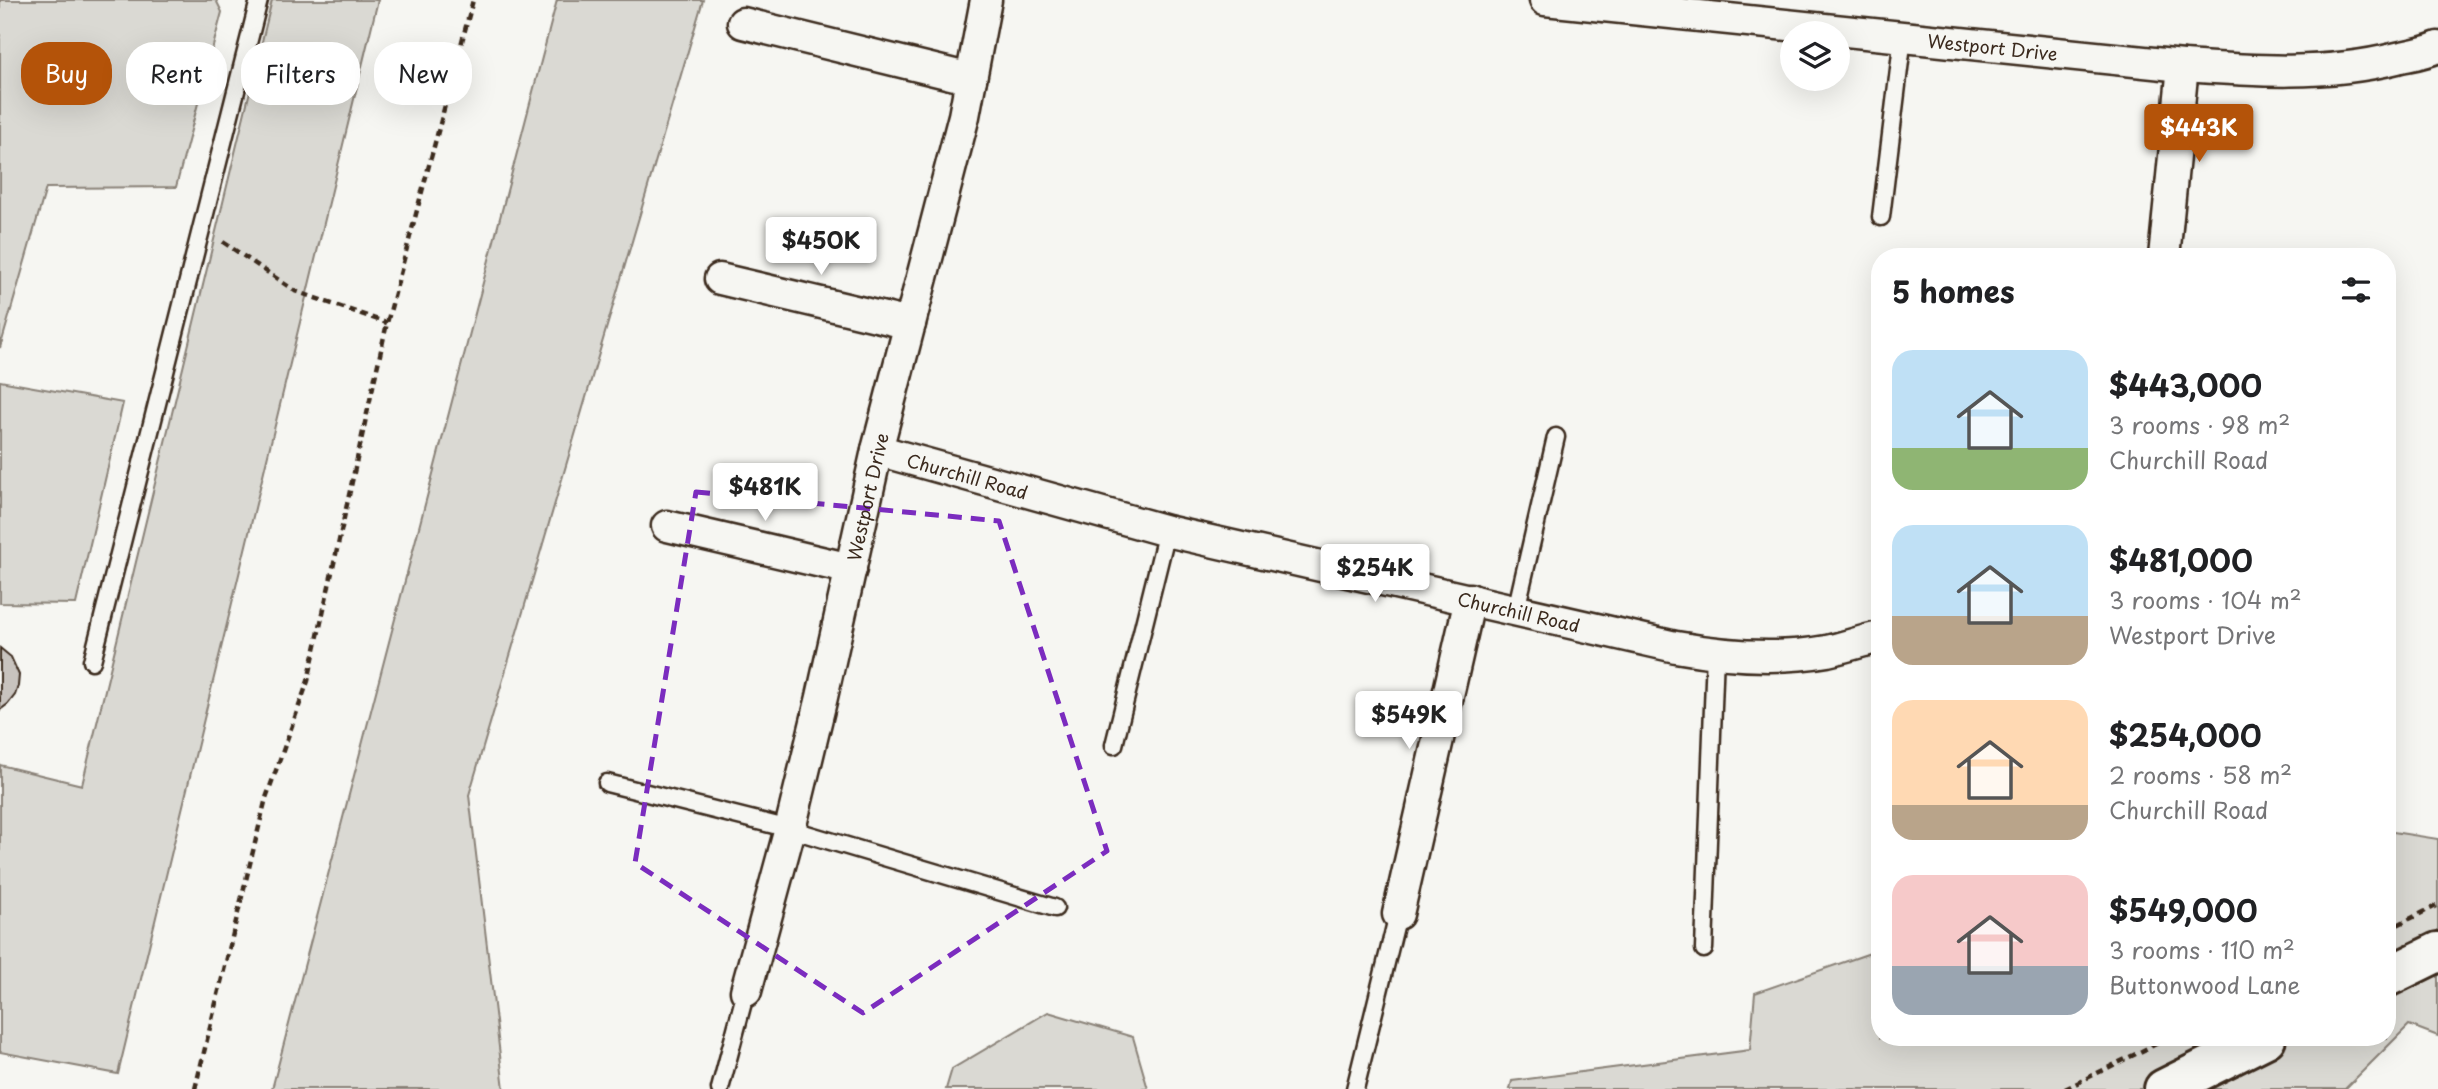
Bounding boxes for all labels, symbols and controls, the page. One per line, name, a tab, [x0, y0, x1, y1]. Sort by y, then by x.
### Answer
map controls	[1780, 21, 1850, 91]
button: layers	[1780, 21, 1850, 91]
street label: Westport Drive	[1926, 26, 2059, 66]
chip: Buy	[21, 42, 112, 105]
chip: Rent	[126, 42, 227, 105]
chip: Filters	[241, 42, 360, 105]
chip: New	[374, 42, 472, 105]
pin: $443K	[2150, 104, 2248, 164]
text: $443K	[2160, 109, 2238, 144]
pin: $450K	[772, 218, 870, 277]
text: $450K	[782, 222, 860, 257]
text: 5 homes	[1892, 268, 2015, 313]
icon: filters	[2337, 271, 2375, 309]
text: $443,000	[2109, 362, 2262, 407]
icon: home	[1948, 378, 2032, 462]
text: 3 rooms · 98 m²	[2109, 407, 2290, 442]
street label: Westport Drive	[839, 430, 895, 563]
text: Churchill Road	[2109, 442, 2268, 477]
street label: Churchill Road	[904, 445, 1031, 505]
pin: $481K	[716, 463, 814, 523]
text: $481K	[729, 468, 801, 503]
text: $481,000	[2109, 537, 2253, 582]
pin: $254K	[1326, 544, 1424, 604]
text: $254K	[1337, 549, 1413, 584]
icon: home	[1948, 553, 2032, 637]
text: 3 rooms · 104 m²	[2109, 582, 2302, 617]
street label: Churchill Road	[1455, 584, 1583, 638]
text: Westport Drive	[2109, 617, 2276, 652]
pin: $549K	[1360, 692, 1458, 751]
text: $549K	[1371, 696, 1447, 731]
text: $254,000	[2109, 712, 2262, 757]
icon: home	[1948, 728, 2032, 812]
text: 2 rooms · 58 m²	[2109, 757, 2292, 792]
text: Churchill Road	[2109, 792, 2268, 827]
text: $549,000	[2109, 887, 2258, 932]
icon: home	[1948, 903, 2032, 987]
text: 3 rooms · 110 m²	[2109, 932, 2295, 967]
text: Buttonwood Lane	[2109, 967, 2301, 1002]

